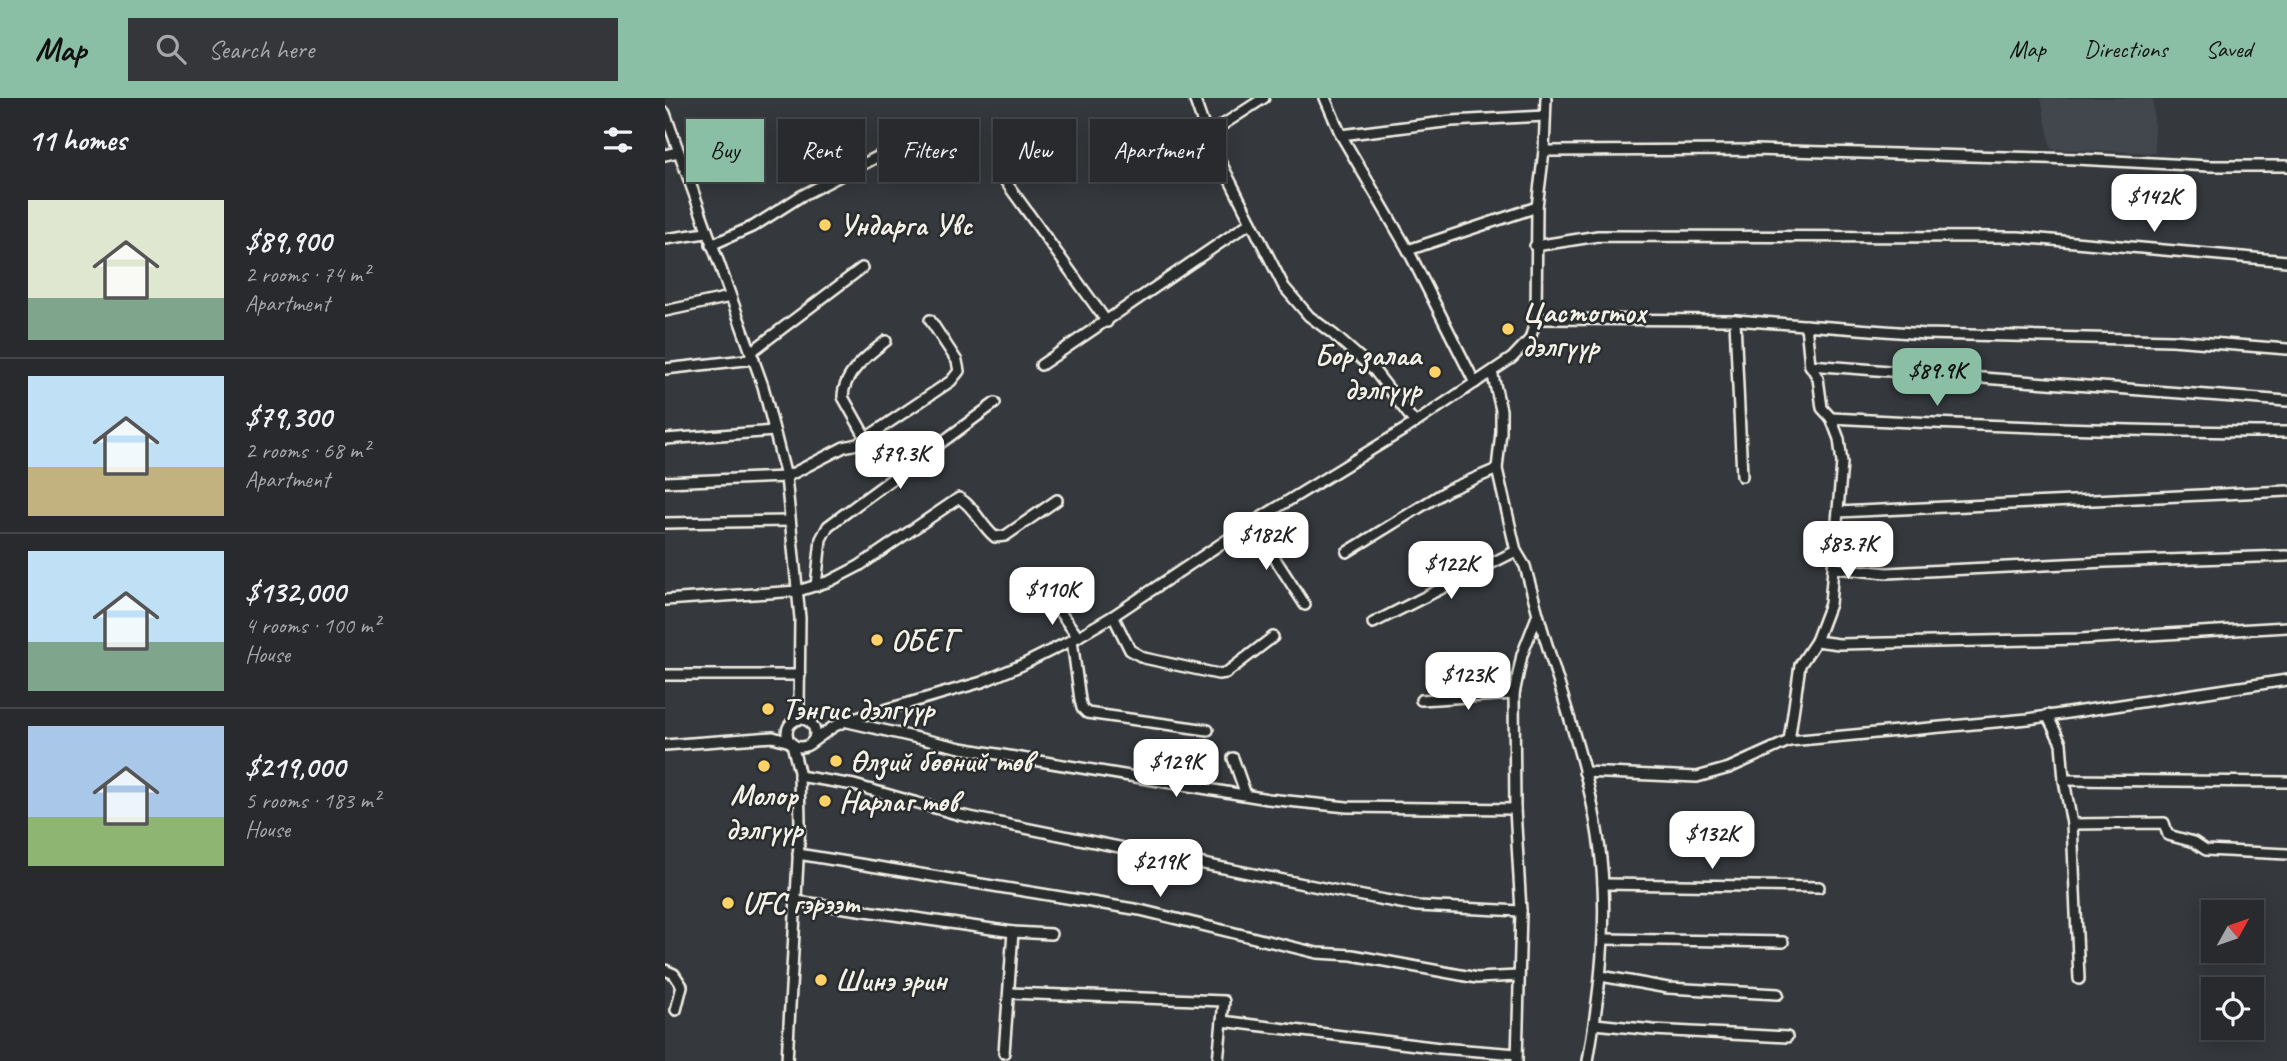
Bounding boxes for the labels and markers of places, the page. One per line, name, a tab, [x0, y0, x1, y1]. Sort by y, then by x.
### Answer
pin: $142K	[2105, 174, 2203, 234]
place label: Ундарга Увс	[839, 206, 973, 244]
marker: Ундарга Увс	[817, 217, 833, 233]
place label: Цастогтох дэлгүүр	[1522, 293, 1648, 365]
marker: Цастогтох дэлгүүр	[1500, 321, 1516, 337]
place label: Бор залаа дэлгүүр	[1314, 336, 1424, 408]
pin: $89.9K	[1880, 348, 1994, 408]
marker: Бор залаа дэлгүүр	[1427, 364, 1443, 380]
pin: $79.3K	[843, 432, 957, 491]
pin: $182K	[1217, 512, 1315, 572]
pin: $83.7K	[1791, 522, 1905, 581]
pin: $122K	[1402, 542, 1500, 601]
pin: $110K	[1003, 568, 1101, 627]
place label: ОБЕГ	[891, 621, 963, 659]
marker: ОБЕГ	[869, 632, 885, 648]
pin: $123K	[1419, 652, 1517, 712]
place label: Тэнгис дэлгүүр	[782, 690, 937, 728]
marker: Тэнгис дэлгүүр	[760, 701, 776, 717]
pin: $129K	[1127, 740, 1225, 799]
place label: Өлзий бөөний төв	[850, 742, 1039, 781]
marker: Өлзий бөөний төв	[828, 753, 844, 769]
marker: Молор дэлгүүр	[756, 758, 772, 774]
place label: Молор дэлгүүр	[726, 776, 805, 848]
place label: Нарлаг төв	[839, 782, 965, 820]
marker: Нарлаг төв	[817, 793, 833, 809]
pin: $132K	[1663, 812, 1761, 871]
pin: $219K	[1111, 840, 1209, 899]
place label: UFC гэрээт	[742, 884, 861, 922]
marker: UFC гэрээт	[720, 895, 736, 911]
place label: Шинэ эрин	[835, 961, 948, 999]
marker: Шинэ эрин	[813, 972, 829, 988]

